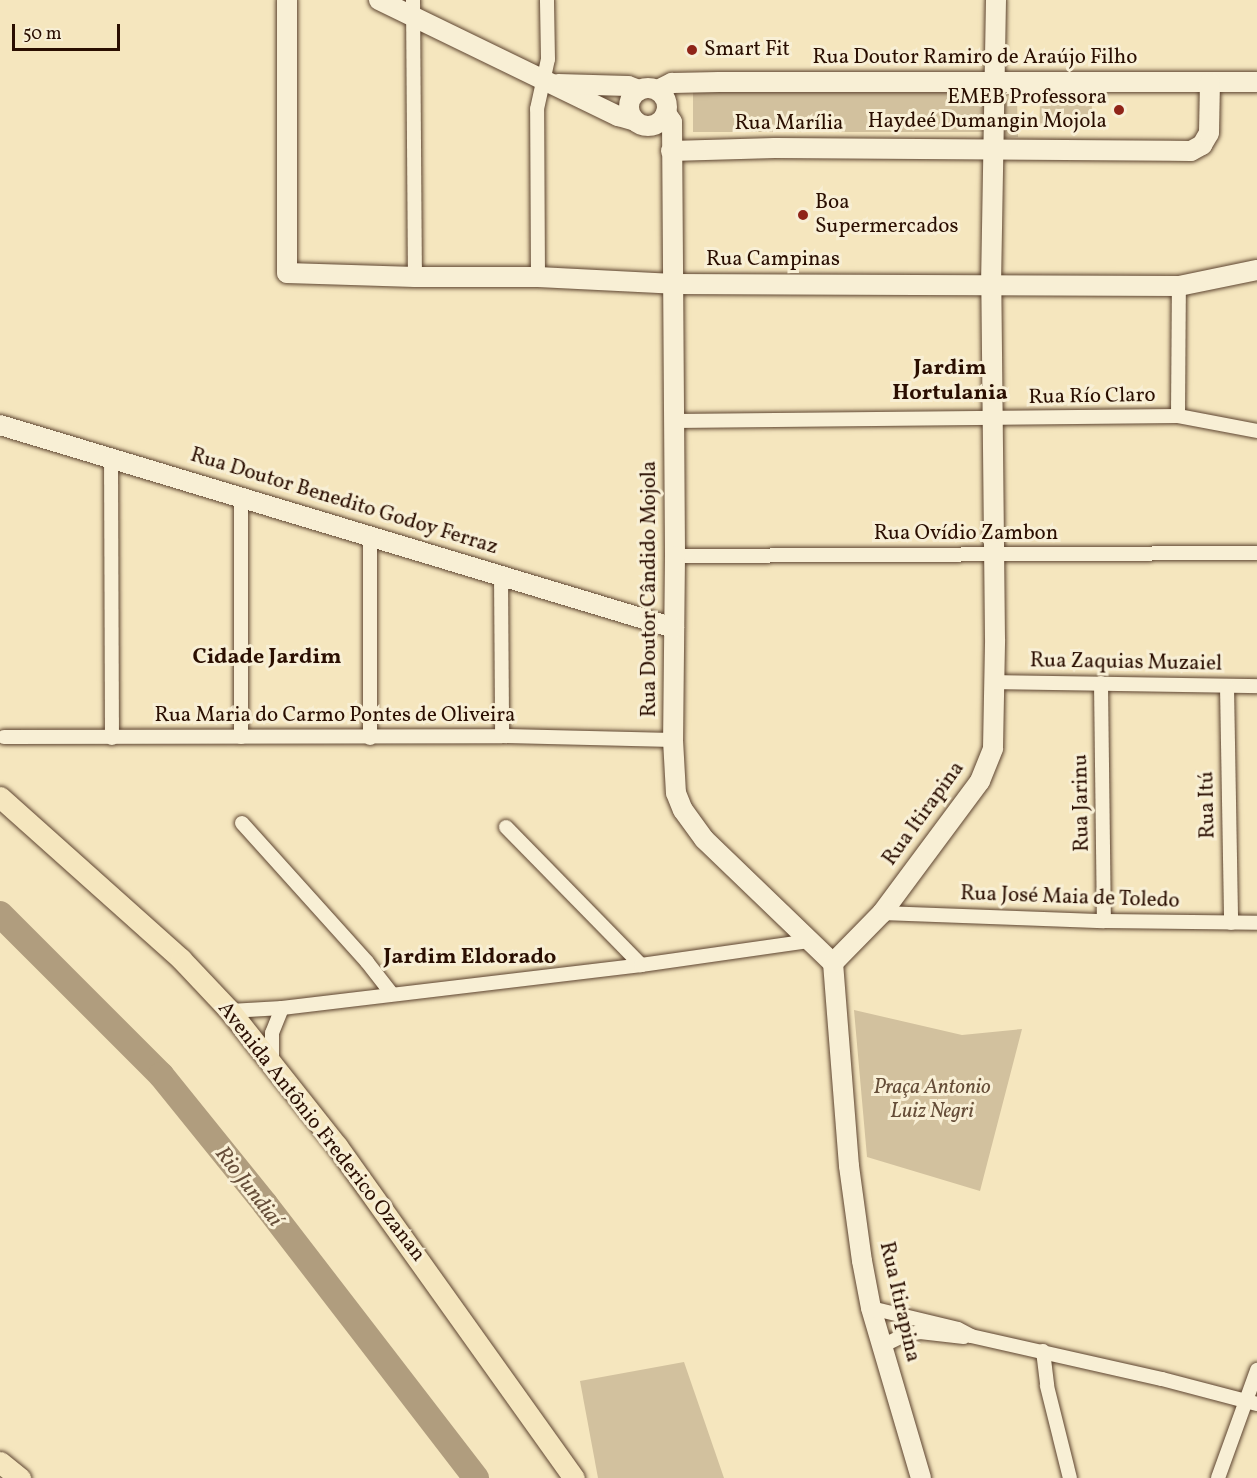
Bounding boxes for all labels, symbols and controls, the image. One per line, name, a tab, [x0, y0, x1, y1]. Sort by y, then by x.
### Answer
scale bar	[15, 12, 123, 50]
text: 50 m	[23, 22, 62, 47]
place label: Smart Fit	[704, 37, 790, 63]
marker: Smart Fit	[685, 43, 699, 57]
street label: Rua Doutor Ramiro de Araújo Filho	[812, 45, 1138, 71]
place label: EMEB Professora Haydeé Dumangin Mojola	[868, 85, 1107, 135]
marker: EMEB Professora Haydeé Dumangin Mojola	[1112, 103, 1126, 117]
street label: Rua Marília	[734, 111, 844, 137]
place label: Boa Supermercados	[815, 190, 958, 240]
marker: Boa Supermercados	[796, 208, 810, 222]
street label: Rua Campinas	[706, 247, 840, 273]
district label: Jardim Hortulania	[892, 355, 1008, 406]
street label: Rua Río Claro	[1028, 383, 1156, 411]
street label: Rua Doutor Benedito Godoy Ferraz	[187, 443, 501, 561]
street label: Rua Doutor Cândido Mojola	[637, 461, 663, 717]
street label: Rua Ovídio Zambon	[874, 521, 1058, 547]
district label: Cidade Jardim	[193, 645, 341, 671]
street label: Rua Zaquias Muzaiel	[1030, 649, 1222, 677]
street label: Rua Maria do Carmo Pontes de Oliveira	[155, 703, 515, 729]
street label: Rua Jarinu	[1069, 754, 1095, 852]
street label: Rua Itirapina	[878, 757, 970, 871]
street label: Rua Itú	[1195, 771, 1221, 839]
street label: Rua José Maia de Toledo	[960, 882, 1180, 914]
district label: Jardim Eldorado	[384, 945, 556, 971]
street label: Avenida Antônio Frederico Ozanan	[212, 997, 430, 1267]
park label: Praça Antonio Luiz Negri	[873, 1075, 991, 1125]
water label: Rio Jundiaí	[209, 1142, 287, 1232]
street label: Rua Itirapina	[873, 1239, 925, 1365]

